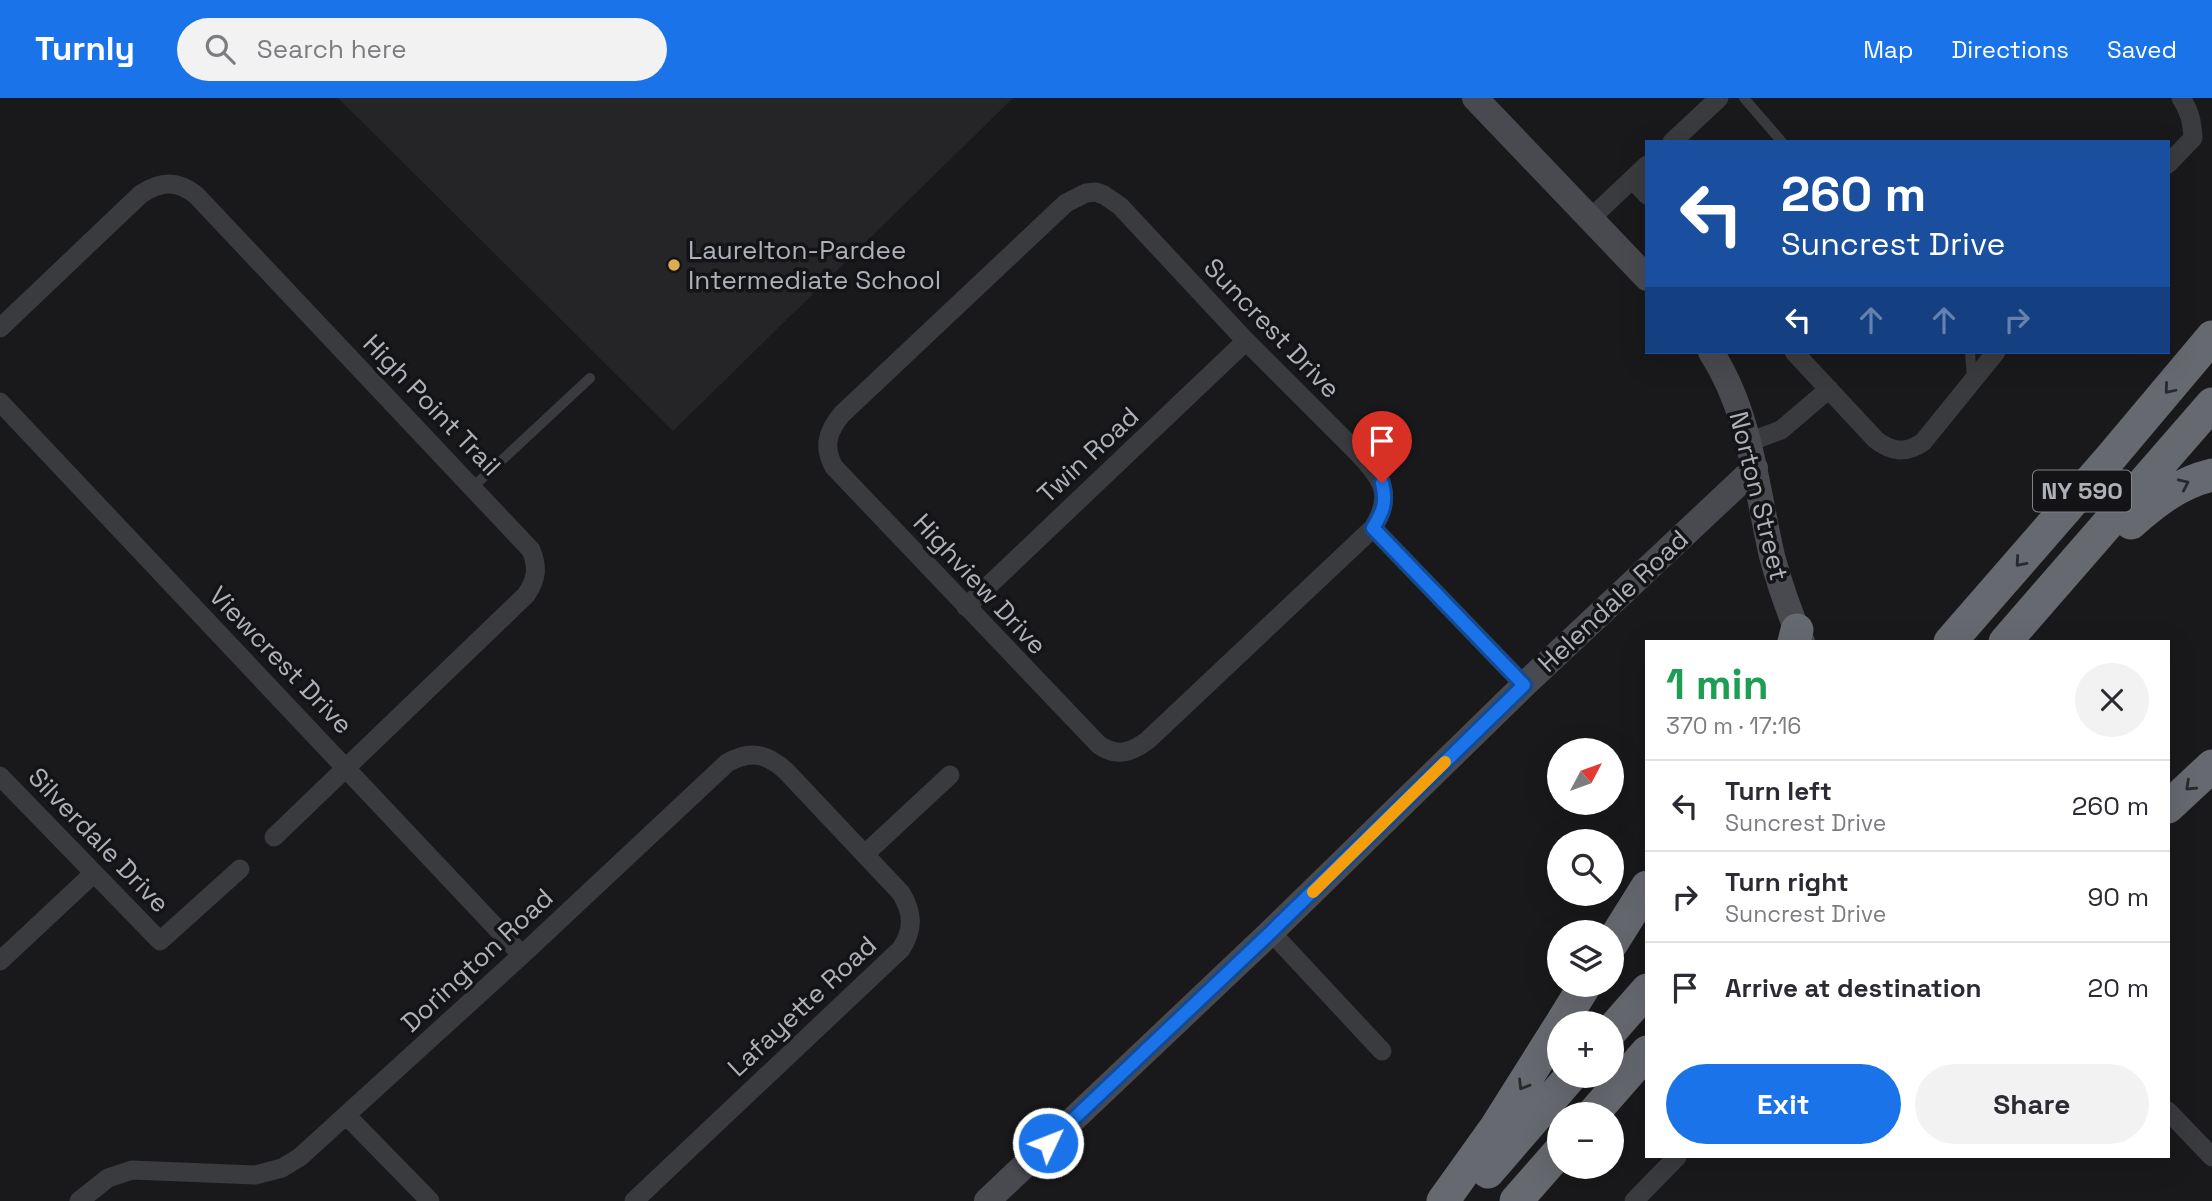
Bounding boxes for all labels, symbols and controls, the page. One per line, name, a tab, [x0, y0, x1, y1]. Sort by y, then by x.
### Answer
search box	[177, 18, 667, 81]
text: Turnly	[35, 28, 135, 70]
icon: search	[201, 30, 239, 68]
text: Search here	[257, 32, 407, 66]
text: Map	[1863, 34, 1913, 65]
text: Directions	[1951, 34, 2069, 65]
text: Saved	[2107, 34, 2177, 65]
text: 260 m	[1781, 163, 1926, 225]
icon: left	[1666, 168, 1757, 259]
text: Suncrest Drive	[1781, 224, 2006, 264]
place label: Laurelton-Pardee Intermediate School	[688, 233, 941, 297]
street label: Suncrest Drive	[1196, 251, 1348, 405]
marker: Laurelton-Pardee Intermediate School	[666, 257, 682, 273]
icon: left	[1779, 301, 1817, 339]
icon: ahead	[1852, 301, 1890, 339]
icon: ahead	[1925, 301, 1963, 339]
icon: right	[1998, 301, 2036, 339]
street label: High Point Trail	[356, 327, 508, 483]
one-way arrow	[2165, 381, 2177, 394]
street label: Twin Road	[1030, 399, 1146, 511]
street label: Norton Street	[1722, 408, 1796, 584]
pin	[1352, 411, 1412, 483]
icon: arrive	[1363, 422, 1401, 460]
road number: NY 590	[2033, 470, 2131, 512]
one-way arrow	[2177, 479, 2189, 493]
street label: Highview Drive	[906, 506, 1054, 662]
street label: Helendale Road	[1530, 522, 1696, 680]
one-way arrow	[2016, 554, 2028, 567]
street label: Viewcrest Drive	[202, 579, 360, 741]
text: 1 min	[1666, 658, 1769, 711]
button: close	[2075, 663, 2149, 737]
text: 370 m · 17:16	[1666, 711, 1801, 741]
north arrow	[1547, 738, 1624, 816]
map controls	[1547, 738, 1624, 1179]
street label: Silverdale Drive	[21, 760, 177, 920]
text: Turn left	[1725, 774, 1832, 808]
one-way arrow	[2185, 778, 2198, 791]
icon: left	[1666, 787, 1704, 825]
text: 260 m	[2072, 789, 2149, 823]
text: Suncrest Drive	[1725, 808, 1886, 838]
button: search	[1547, 829, 1624, 906]
text: Turn right	[1725, 865, 1849, 899]
icon: right	[1666, 878, 1704, 916]
text: 90 m	[2087, 880, 2149, 914]
street label: Dorington Road	[394, 881, 560, 1039]
text: Suncrest Drive	[1725, 899, 1886, 929]
button: layers	[1547, 920, 1624, 997]
street label: Lafayette Road	[720, 928, 884, 1084]
icon: arrive	[1666, 969, 1704, 1007]
text: Arrive at destination	[1725, 971, 1982, 1005]
text: 20 m	[2088, 971, 2149, 1005]
button: +	[1547, 1011, 1624, 1088]
button: Exit	[1666, 1064, 1901, 1144]
button: Share	[1915, 1064, 2149, 1144]
one-way arrow	[1519, 1077, 1532, 1090]
button: −	[1547, 1102, 1624, 1179]
position arrow	[1011, 1106, 1085, 1180]

